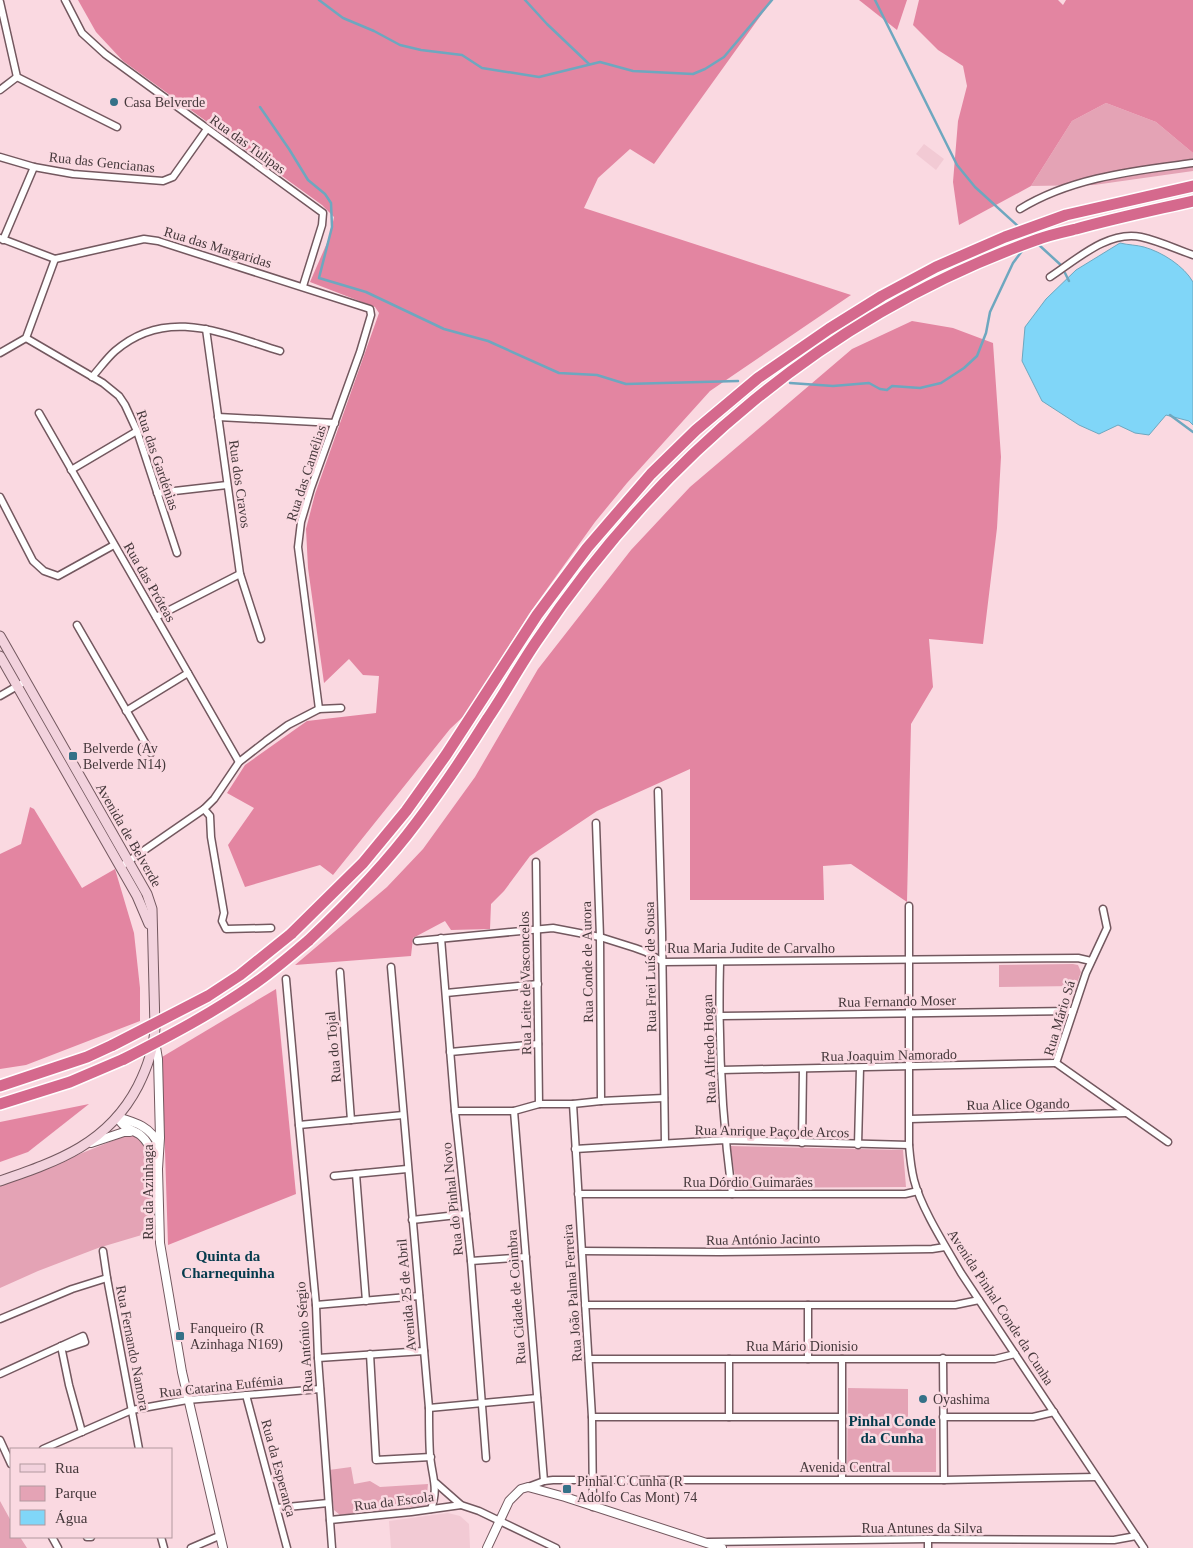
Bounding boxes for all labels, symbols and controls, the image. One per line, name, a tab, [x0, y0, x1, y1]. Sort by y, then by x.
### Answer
place label: Casa Belverde	[124, 95, 205, 110]
marker: Casa Belverde	[108, 96, 120, 108]
street label: Rua das Tulipas	[207, 112, 288, 177]
street label: Rua das Gencianas	[48, 149, 156, 176]
street label: Rua das Margaridas	[162, 224, 273, 271]
street label: Rua das Gardénias	[133, 408, 182, 512]
street label: Rua das Camélias	[284, 423, 329, 523]
street label: Rua dos Cravos	[226, 439, 253, 529]
street label: Rua das Próteas	[121, 540, 178, 625]
place label: Belverde (Av Belverde N14)	[83, 741, 166, 773]
marker: Belverde (Av Belverde N14)	[67, 750, 79, 762]
street label: Avenida de Belverde	[93, 781, 164, 890]
street label: Rua Conde de Aurora	[579, 900, 596, 1023]
street label: Rua Frei Luís de Sousa	[642, 901, 659, 1032]
street label: Rua Leite de Vasconcelos	[517, 911, 534, 1055]
street label: Rua Maria Judite de Carvalho	[667, 941, 835, 956]
street label: Rua Mário Sá	[1041, 978, 1078, 1058]
street label: Rua Fernando Moser	[838, 993, 957, 1010]
street label: Rua Alfredo Hogan	[700, 994, 719, 1104]
street label: Rua do Tojal	[323, 1010, 344, 1083]
street label: Rua Joaquim Namorado	[821, 1047, 957, 1064]
street label: Rua Alice Ogando	[966, 1096, 1070, 1113]
street label: Rua Anrique Paço de Arcos	[694, 1123, 849, 1140]
street label: Rua do Pinhal Novo	[439, 1141, 466, 1256]
street label: Rua da Azinhaga	[141, 1143, 156, 1240]
street label: Rua Dórdio Guimarães	[683, 1175, 813, 1190]
street label: Rua João Palma Ferreira	[560, 1223, 585, 1362]
street label: Avenida Pinhal Conde da Cunha	[945, 1227, 1057, 1389]
street label: Rua Cidade de Coimbra	[504, 1228, 529, 1365]
street label: Rua António Jacinto	[706, 1231, 820, 1248]
street label: Avenida 25 de Abril	[394, 1238, 419, 1352]
district label: Quinta da Charnequinha	[181, 1248, 275, 1281]
street label: Rua António Sérgio	[293, 1281, 316, 1393]
street label: Rua Fernando Namora	[113, 1284, 152, 1413]
place label: Fanqueiro (R Azinhaga N169)	[190, 1321, 283, 1353]
marker: Fanqueiro (R Azinhaga N169)	[174, 1330, 186, 1342]
street label: Rua Mário Dionisio	[746, 1339, 858, 1354]
street label: Rua Catarina Eufémia	[158, 1372, 284, 1400]
place label: Oyashima	[933, 1392, 991, 1407]
marker: Oyashima	[917, 1393, 929, 1405]
district label: Pinhal Conde da Cunha	[848, 1413, 936, 1446]
street label: Rua da Esperança	[258, 1418, 299, 1519]
legend	[10, 1448, 172, 1538]
text: Rua	[55, 1460, 80, 1476]
street label: Avenida Central	[799, 1460, 891, 1475]
place label: Pinhal C Cunha (R Adolfo Cas Mont) 74	[577, 1474, 697, 1506]
marker: Pinhal C Cunha (R Adolfo Cas Mont) 74	[561, 1483, 573, 1495]
text: Parque	[55, 1485, 97, 1501]
street label: Rua da Escola	[353, 1489, 435, 1514]
text: Água	[55, 1510, 88, 1526]
street label: Rua Antunes da Silva	[862, 1521, 983, 1536]

